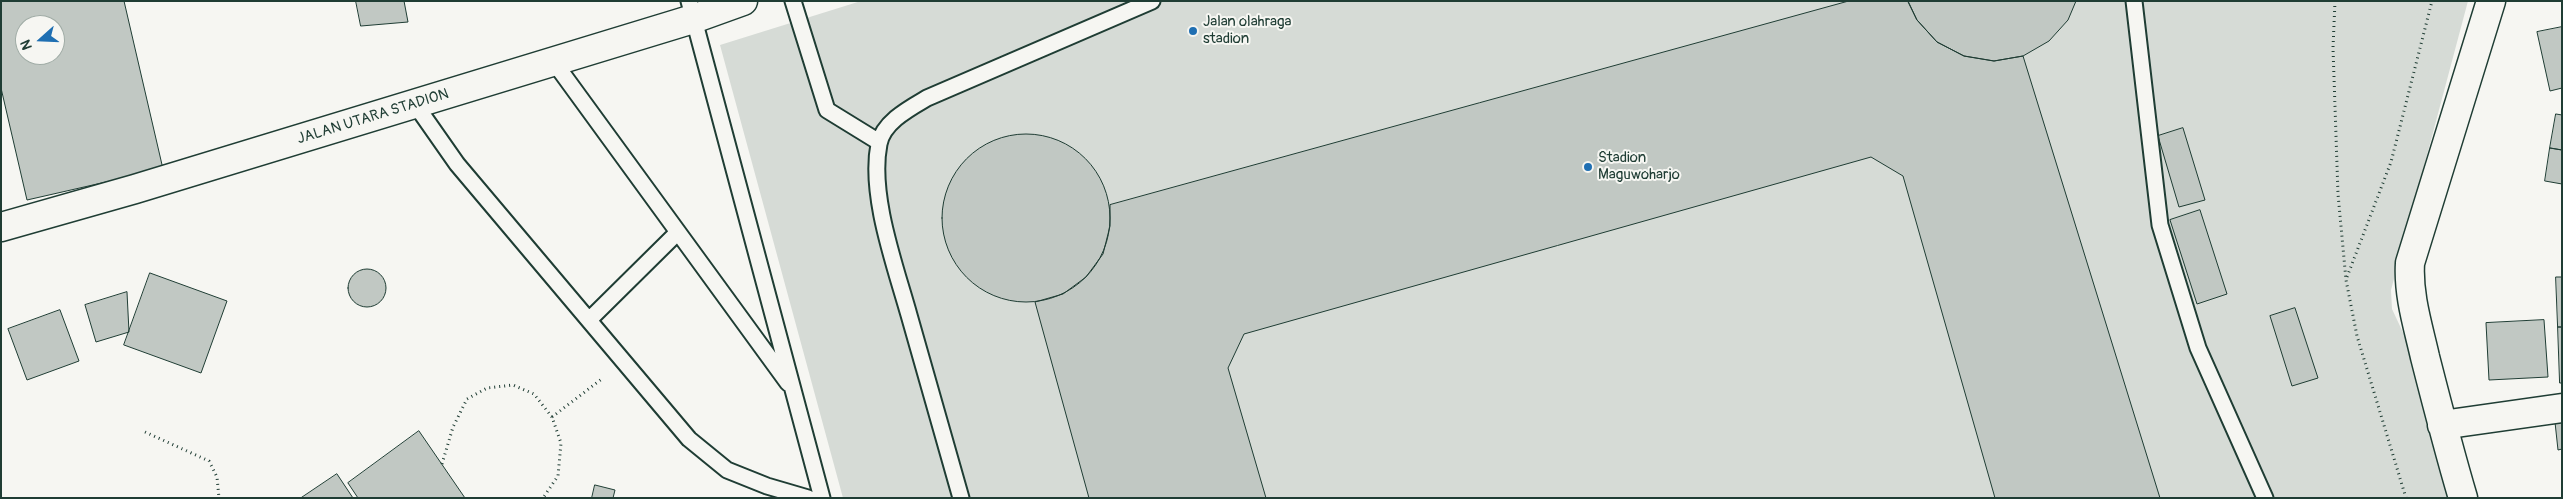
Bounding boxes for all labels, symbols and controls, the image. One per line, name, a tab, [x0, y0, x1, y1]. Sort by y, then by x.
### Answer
place label: Jalan olahraga stadion	[1203, 13, 1291, 48]
north arrow	[15, 15, 65, 65]
marker: Jalan olahraga stadion	[1187, 25, 1199, 37]
text: N	[17, 38, 36, 52]
street label: JALAN UTARA STADION	[295, 85, 451, 149]
place label: Stadion Maguwoharjo	[1598, 149, 1680, 184]
marker: Stadion Maguwoharjo	[1582, 161, 1594, 173]

